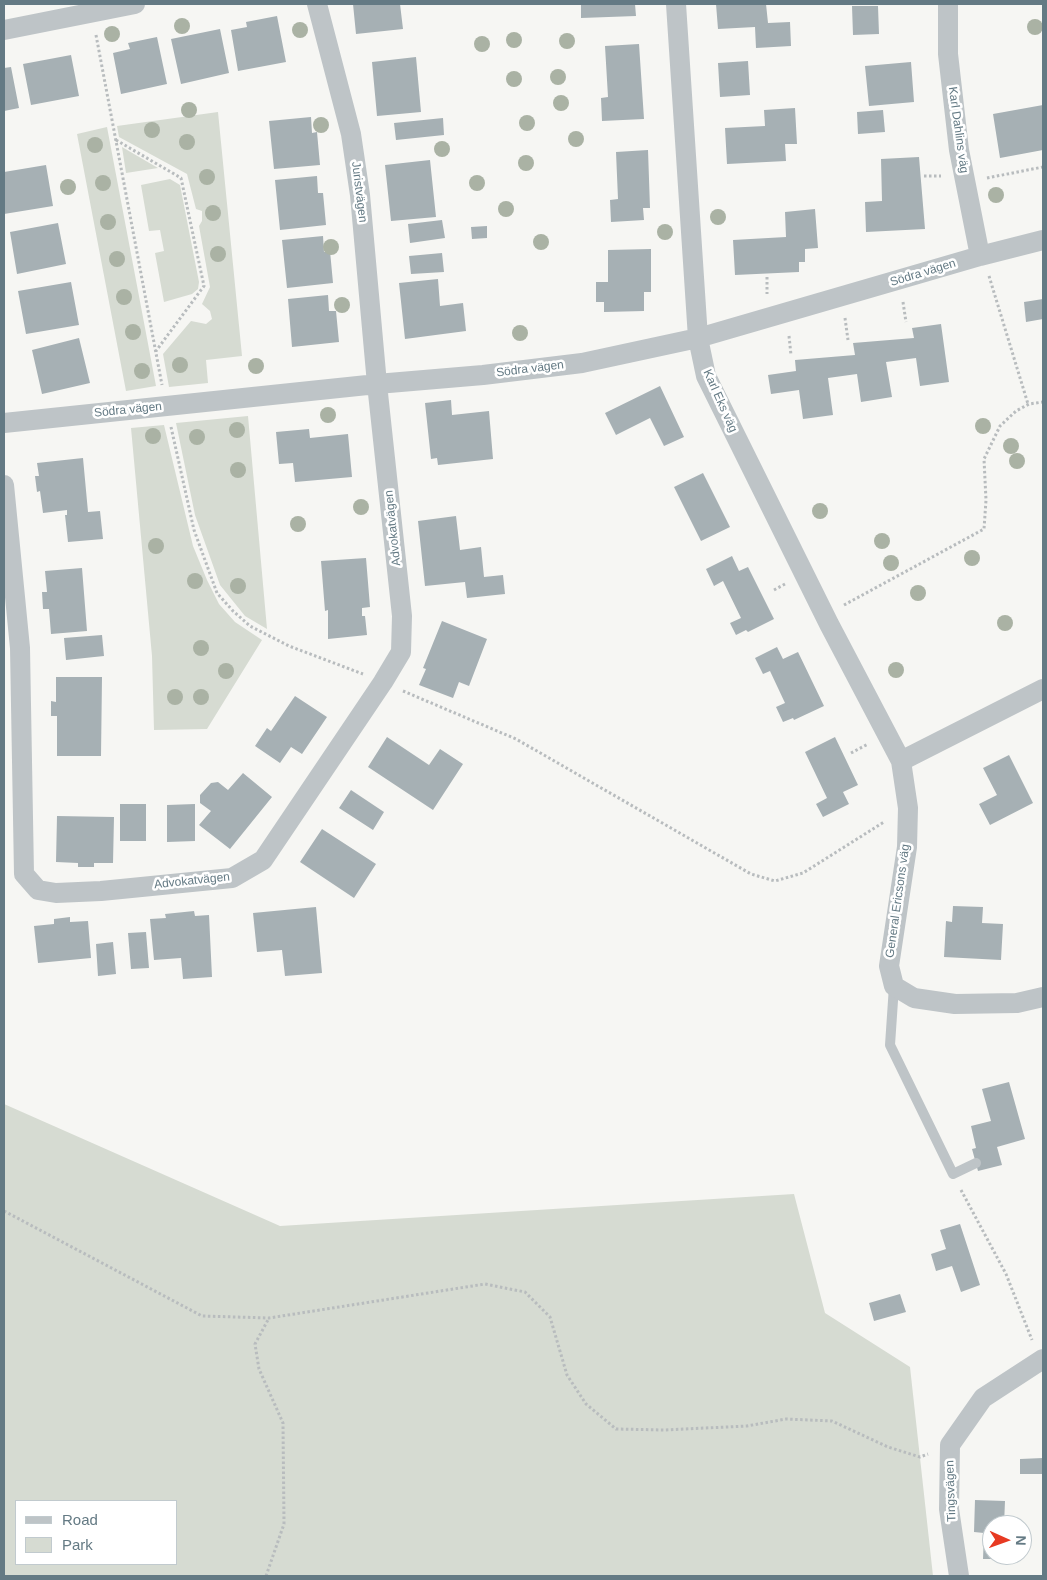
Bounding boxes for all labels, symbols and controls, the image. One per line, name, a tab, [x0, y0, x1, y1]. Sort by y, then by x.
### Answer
street label: Karl Dahlins väg	[945, 86, 971, 174]
street label: Juristvägen	[348, 161, 370, 223]
street label: Södra vägen	[888, 256, 958, 290]
street label: Södra vägen	[495, 358, 565, 380]
street label: Karl Eks väg	[700, 367, 740, 435]
street label: Södra vägen	[93, 399, 163, 421]
street label: Advokatvägen	[382, 489, 404, 567]
street label: General Ericsons väg	[883, 843, 913, 959]
street label: Advokatvägen	[153, 870, 231, 892]
street label: Tingsvägen	[943, 1460, 959, 1522]
legend	[15, 1500, 178, 1565]
text: Road	[62, 1511, 98, 1528]
north arrow	[982, 1515, 1032, 1565]
text: N	[1013, 1535, 1029, 1546]
text: Park	[62, 1536, 93, 1553]

